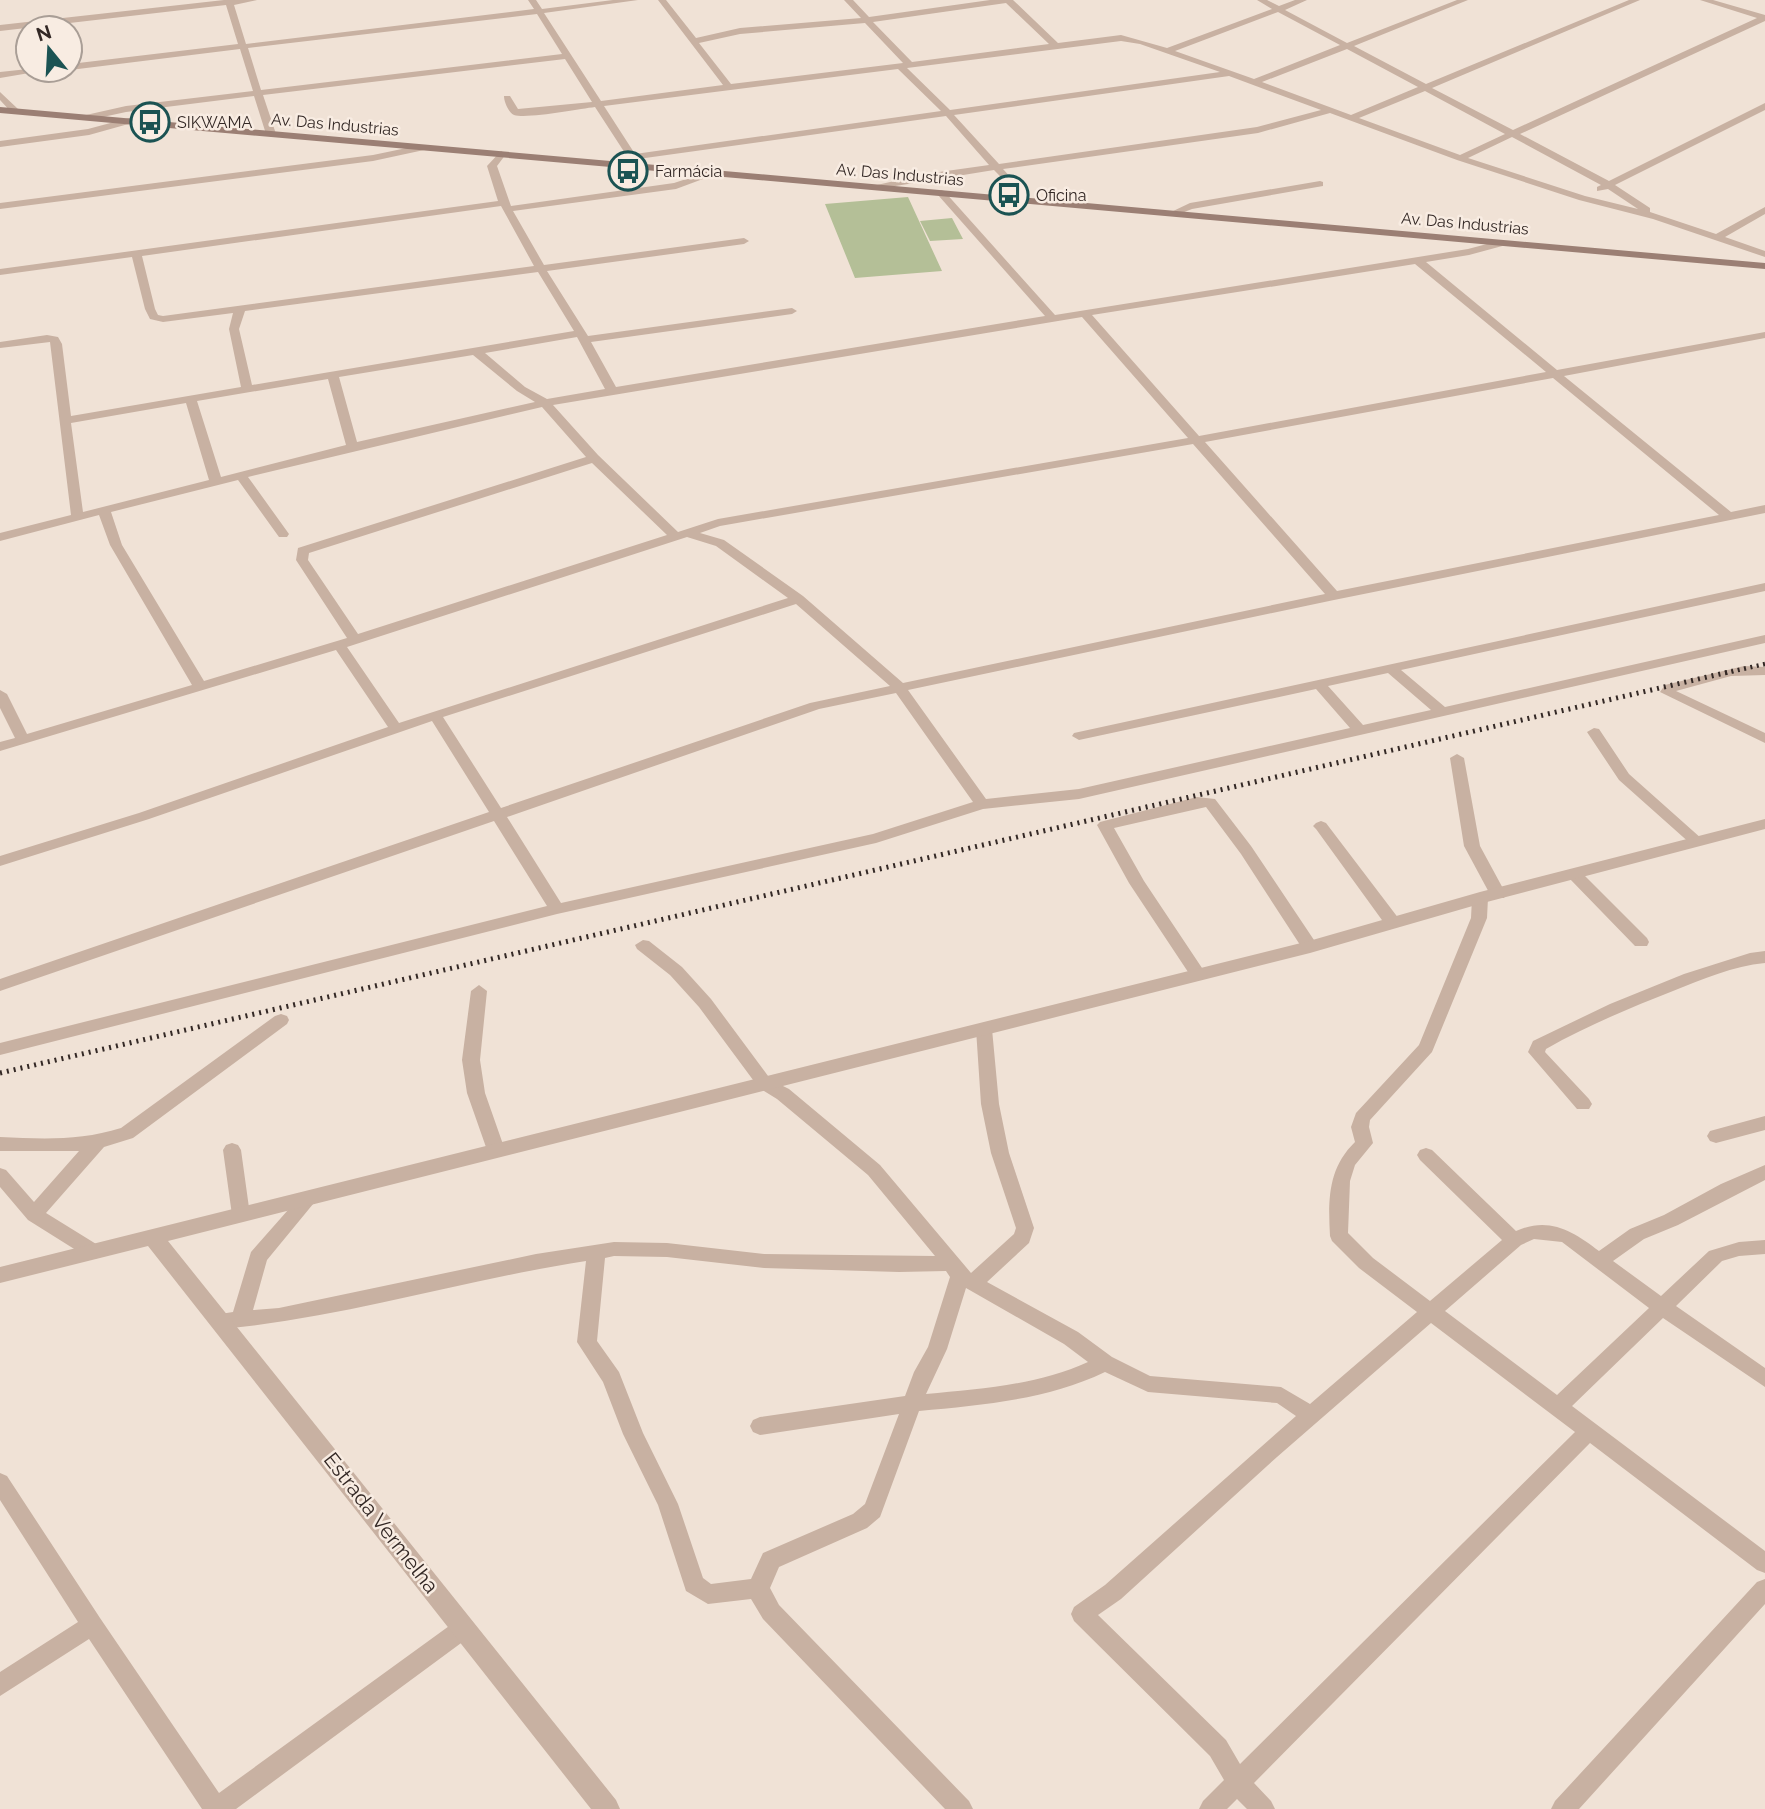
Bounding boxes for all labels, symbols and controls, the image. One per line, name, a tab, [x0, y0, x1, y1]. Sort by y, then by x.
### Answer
north arrow	[14, 14, 84, 84]
text: N	[33, 20, 54, 46]
bus stop icon: SIKWAMA	[129, 101, 171, 143]
street label: Av. Das Industrias	[270, 109, 400, 140]
place label: SIKWAMA	[177, 113, 253, 132]
bus stop icon: Farmácia	[607, 150, 649, 192]
street label: Av. Das Industrias	[835, 159, 965, 190]
place label: Farmácia	[655, 162, 722, 181]
bus stop icon: Oficina	[988, 174, 1030, 216]
place label: Oficina	[1036, 186, 1086, 205]
street label: Av. Das Industrias	[1400, 208, 1530, 239]
street label: Estrada Vermelha	[319, 1447, 444, 1598]

